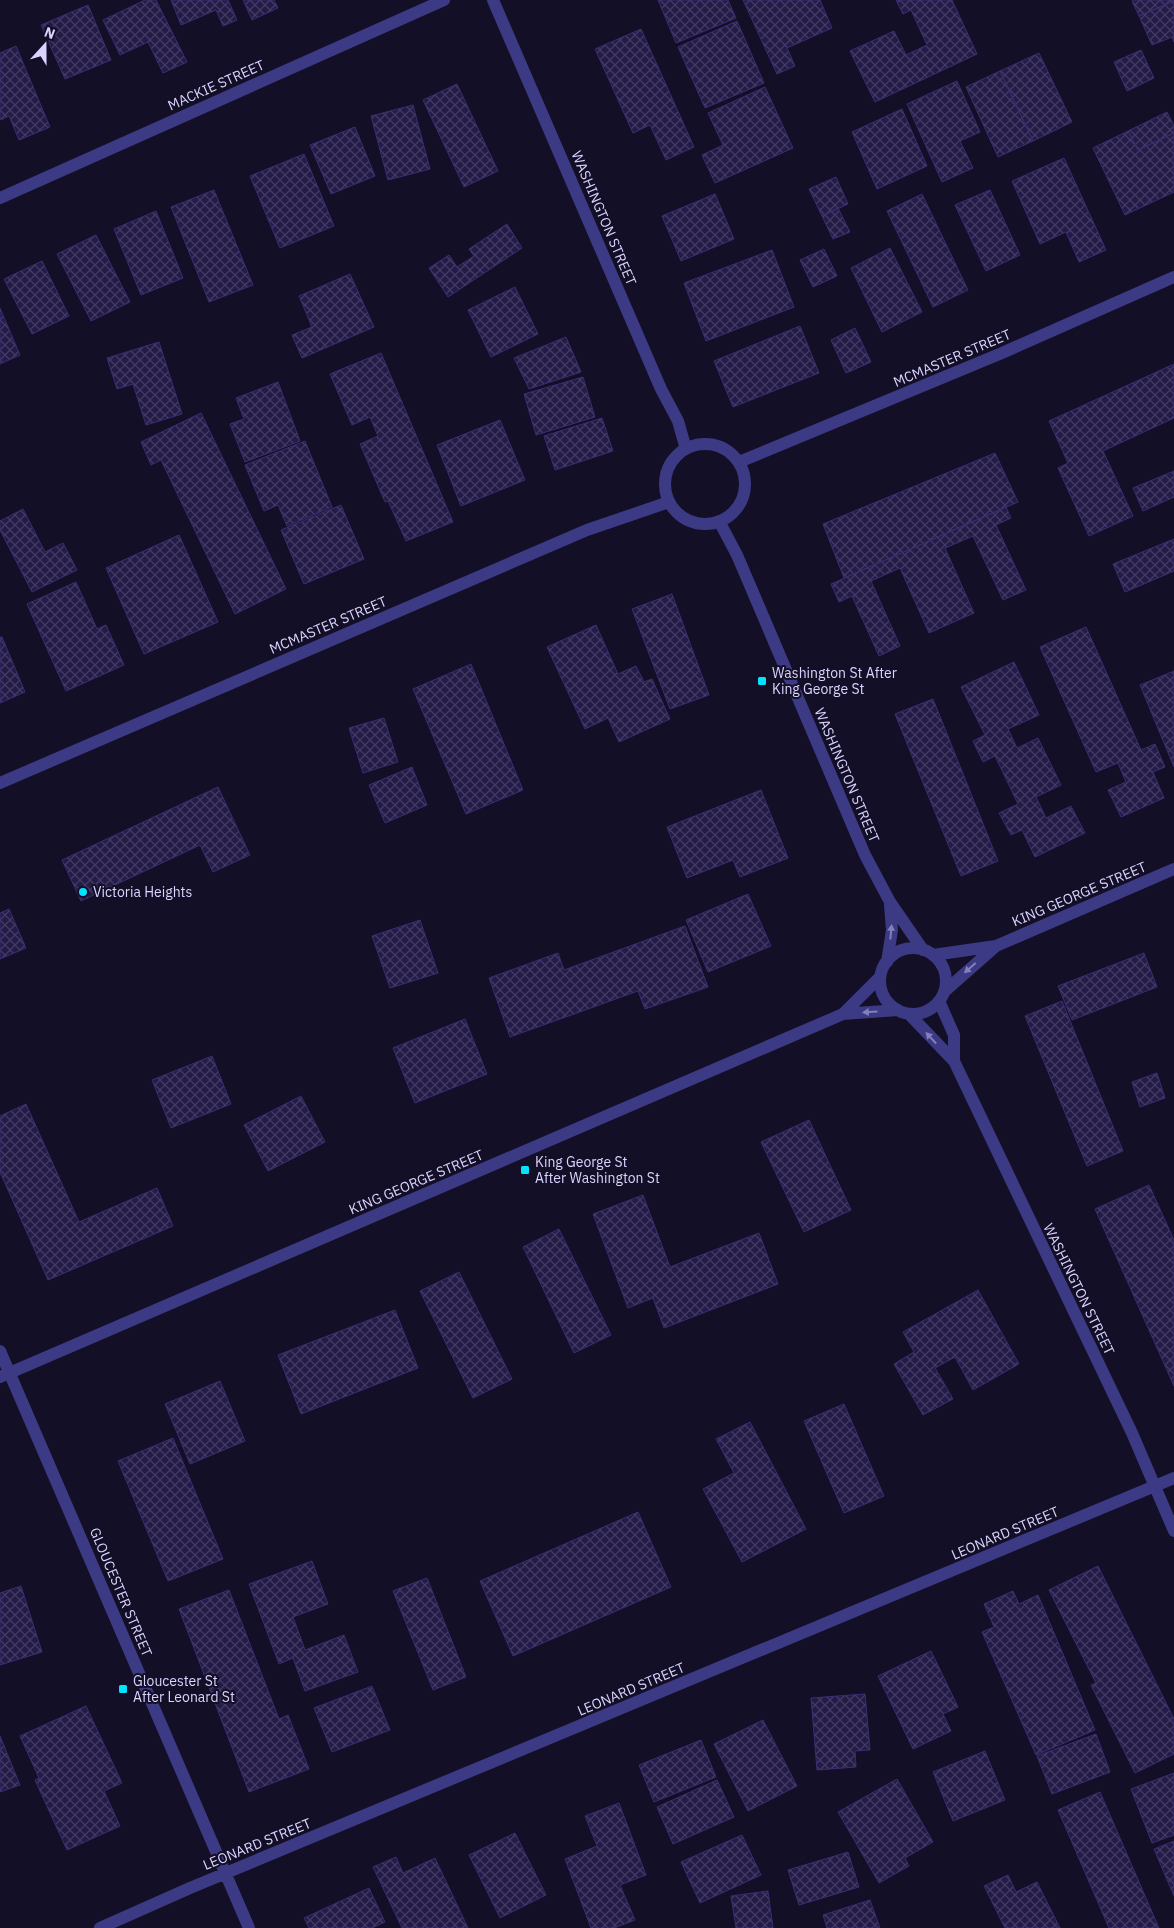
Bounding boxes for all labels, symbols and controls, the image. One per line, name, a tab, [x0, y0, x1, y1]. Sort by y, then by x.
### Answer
north arrow	[20, 20, 70, 70]
text: N	[42, 23, 58, 43]
street label: MACKIE STREET	[165, 56, 267, 114]
street label: WASHINGTON STREET	[568, 148, 640, 288]
street label: MCMASTER STREET	[890, 325, 1014, 391]
street label: MCMASTER STREET	[266, 592, 390, 658]
place label: Washington St After King George St	[772, 664, 897, 698]
marker: Washington St After King George St	[756, 675, 768, 687]
street label: WASHINGTON STREET	[811, 705, 883, 845]
street label: KING GEORGE STREET	[1009, 857, 1149, 931]
place label: Victoria Heights	[93, 883, 193, 901]
marker: Victoria Heights	[77, 886, 89, 898]
one-way arrow	[887, 924, 895, 940]
one-way arrow	[964, 963, 977, 974]
one-way arrow	[862, 1009, 878, 1017]
one-way arrow	[925, 1032, 937, 1044]
street label: KING GEORGE STREET	[346, 1145, 486, 1219]
place label: King George St After Washington St	[535, 1153, 660, 1187]
marker: King George St After Washington St	[519, 1164, 531, 1176]
street label: WASHINGTON STREET	[1039, 1220, 1119, 1358]
street label: LEONARD STREET	[949, 1502, 1061, 1564]
street label: GLOUCESTER STREET	[86, 1525, 156, 1659]
street label: LEONARD STREET	[575, 1658, 687, 1720]
place label: Gloucester St After Leonard St	[133, 1672, 235, 1706]
marker: Gloucester St After Leonard St	[117, 1683, 129, 1695]
street label: LEONARD STREET	[200, 1814, 314, 1874]

